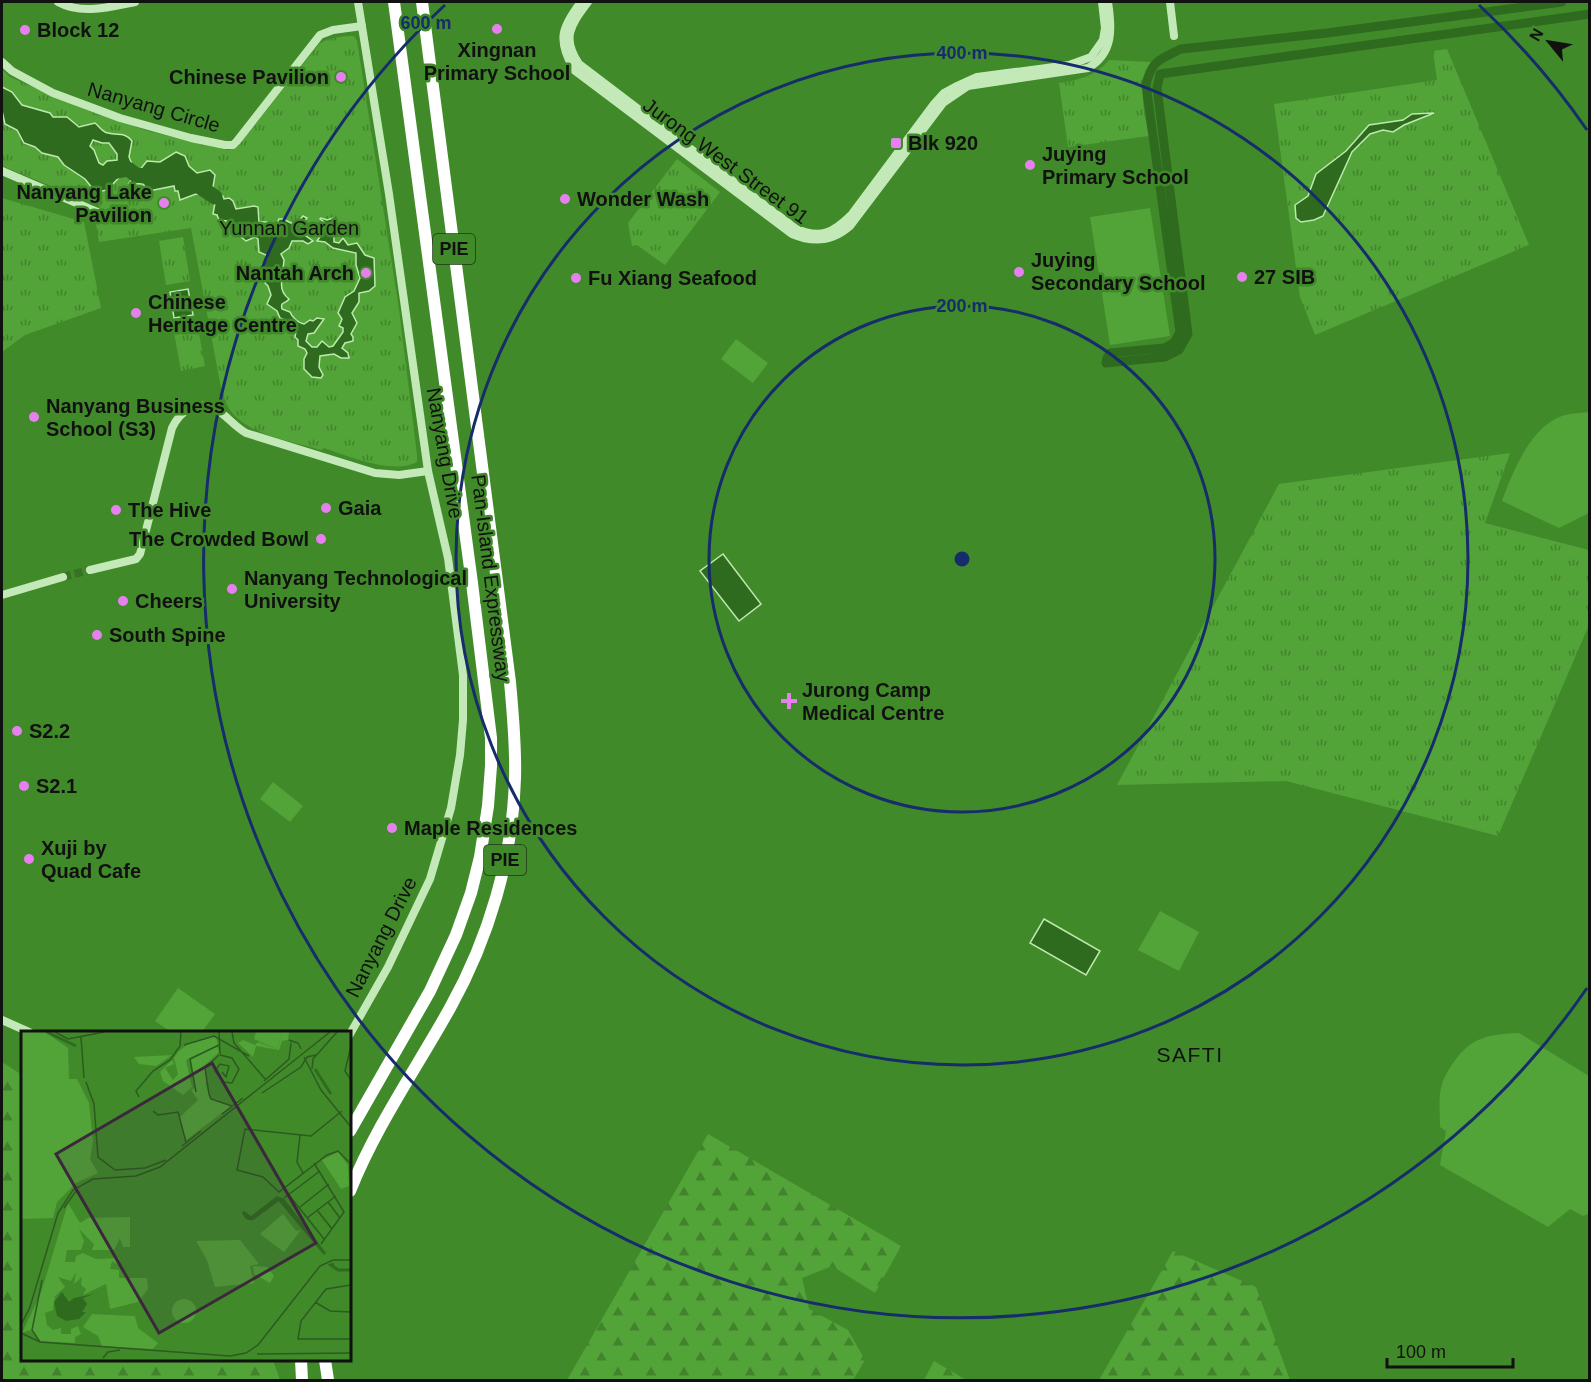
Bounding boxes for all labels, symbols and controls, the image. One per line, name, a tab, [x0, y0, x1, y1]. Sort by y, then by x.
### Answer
north arrow	[1519, 12, 1579, 72]
text: 600 m	[400, 13, 452, 33]
place label: Block 12	[37, 19, 119, 41]
marker: Xingnan Primary School	[490, 22, 504, 36]
marker: Block 12	[18, 23, 32, 37]
text: N	[1526, 25, 1547, 44]
place label: Xingnan Primary School	[424, 39, 570, 84]
text: 400 m	[936, 43, 988, 63]
place label: Chinese Pavilion	[169, 66, 329, 88]
marker: Chinese Pavilion	[334, 70, 348, 84]
street label: Nanyang Circle	[85, 78, 223, 136]
street label: Jurong West Street 91	[639, 94, 813, 228]
place label: Blk 920	[908, 132, 978, 154]
marker: Blk 920	[889, 136, 903, 150]
place label: Juying Primary School	[1042, 143, 1189, 188]
marker: Juying Primary School	[1023, 158, 1037, 172]
place label: Nanyang Lake Pavilion	[16, 181, 152, 226]
place label: Wonder Wash	[577, 188, 709, 210]
marker: Wonder Wash	[558, 192, 572, 206]
marker: Nanyang Lake Pavilion	[157, 196, 171, 210]
park label: Yunnan Garden	[219, 217, 359, 239]
road number: PIE	[433, 234, 475, 264]
place label: Juying Secondary School	[1031, 249, 1206, 294]
place label: Nantah Arch	[236, 262, 354, 284]
marker: Juying Secondary School	[1012, 265, 1026, 279]
marker: Nantah Arch	[359, 266, 373, 280]
place label: 27 SIB	[1254, 266, 1315, 288]
place label: Fu Xiang Seafood	[588, 267, 757, 289]
marker: 27 SIB	[1235, 270, 1249, 284]
marker: Fu Xiang Seafood	[569, 271, 583, 285]
place label: Chinese Heritage Centre	[148, 291, 297, 336]
text: 200 m	[936, 296, 988, 316]
marker: Chinese Heritage Centre	[129, 306, 143, 320]
street label: Nanyang Drive	[423, 386, 467, 520]
place label: Nanyang Business School (S3)	[46, 395, 225, 440]
marker: Nanyang Business School (S3)	[27, 410, 41, 424]
street label: Pan-Island Expressway	[467, 473, 515, 683]
place label: Gaia	[338, 497, 382, 519]
place label: The Hive	[128, 499, 211, 521]
marker: Gaia	[319, 501, 333, 515]
marker: The Hive	[109, 503, 123, 517]
place label: The Crowded Bowl	[129, 528, 309, 550]
marker: The Crowded Bowl	[314, 532, 328, 546]
centre of rings	[952, 549, 972, 569]
place label: Nanyang Technological University	[244, 567, 467, 612]
marker: Nanyang Technological University	[225, 582, 239, 596]
place label: Cheers	[135, 590, 203, 612]
marker: Cheers	[116, 594, 130, 608]
place label: South Spine	[109, 624, 226, 646]
marker: South Spine	[90, 628, 104, 642]
place label: Jurong Camp Medical Centre	[802, 679, 944, 724]
marker: Jurong Camp Medical Centre	[780, 692, 798, 710]
place label: S2.2	[29, 720, 70, 742]
marker: S2.2	[10, 724, 24, 738]
place label: S2.1	[36, 775, 77, 797]
marker: S2.1	[17, 779, 31, 793]
place label: Maple Residences	[404, 817, 577, 839]
marker: Maple Residences	[385, 821, 399, 835]
place label: Xuji by Quad Cafe	[41, 837, 141, 882]
road number: PIE	[484, 845, 526, 875]
marker: Xuji by Quad Cafe	[22, 852, 36, 866]
street label: Nanyang Drive	[341, 873, 421, 1001]
inset map	[21, 1031, 351, 1361]
district label: SAFTI	[1156, 1043, 1224, 1066]
scale bar	[1387, 1331, 1513, 1369]
text: 100 m	[1396, 1342, 1446, 1362]

